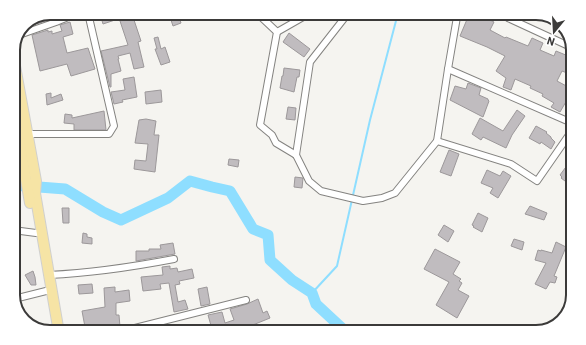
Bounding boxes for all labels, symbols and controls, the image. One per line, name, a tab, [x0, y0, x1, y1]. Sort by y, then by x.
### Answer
north arrow	[534, 12, 574, 52]
text: N	[545, 35, 556, 49]

